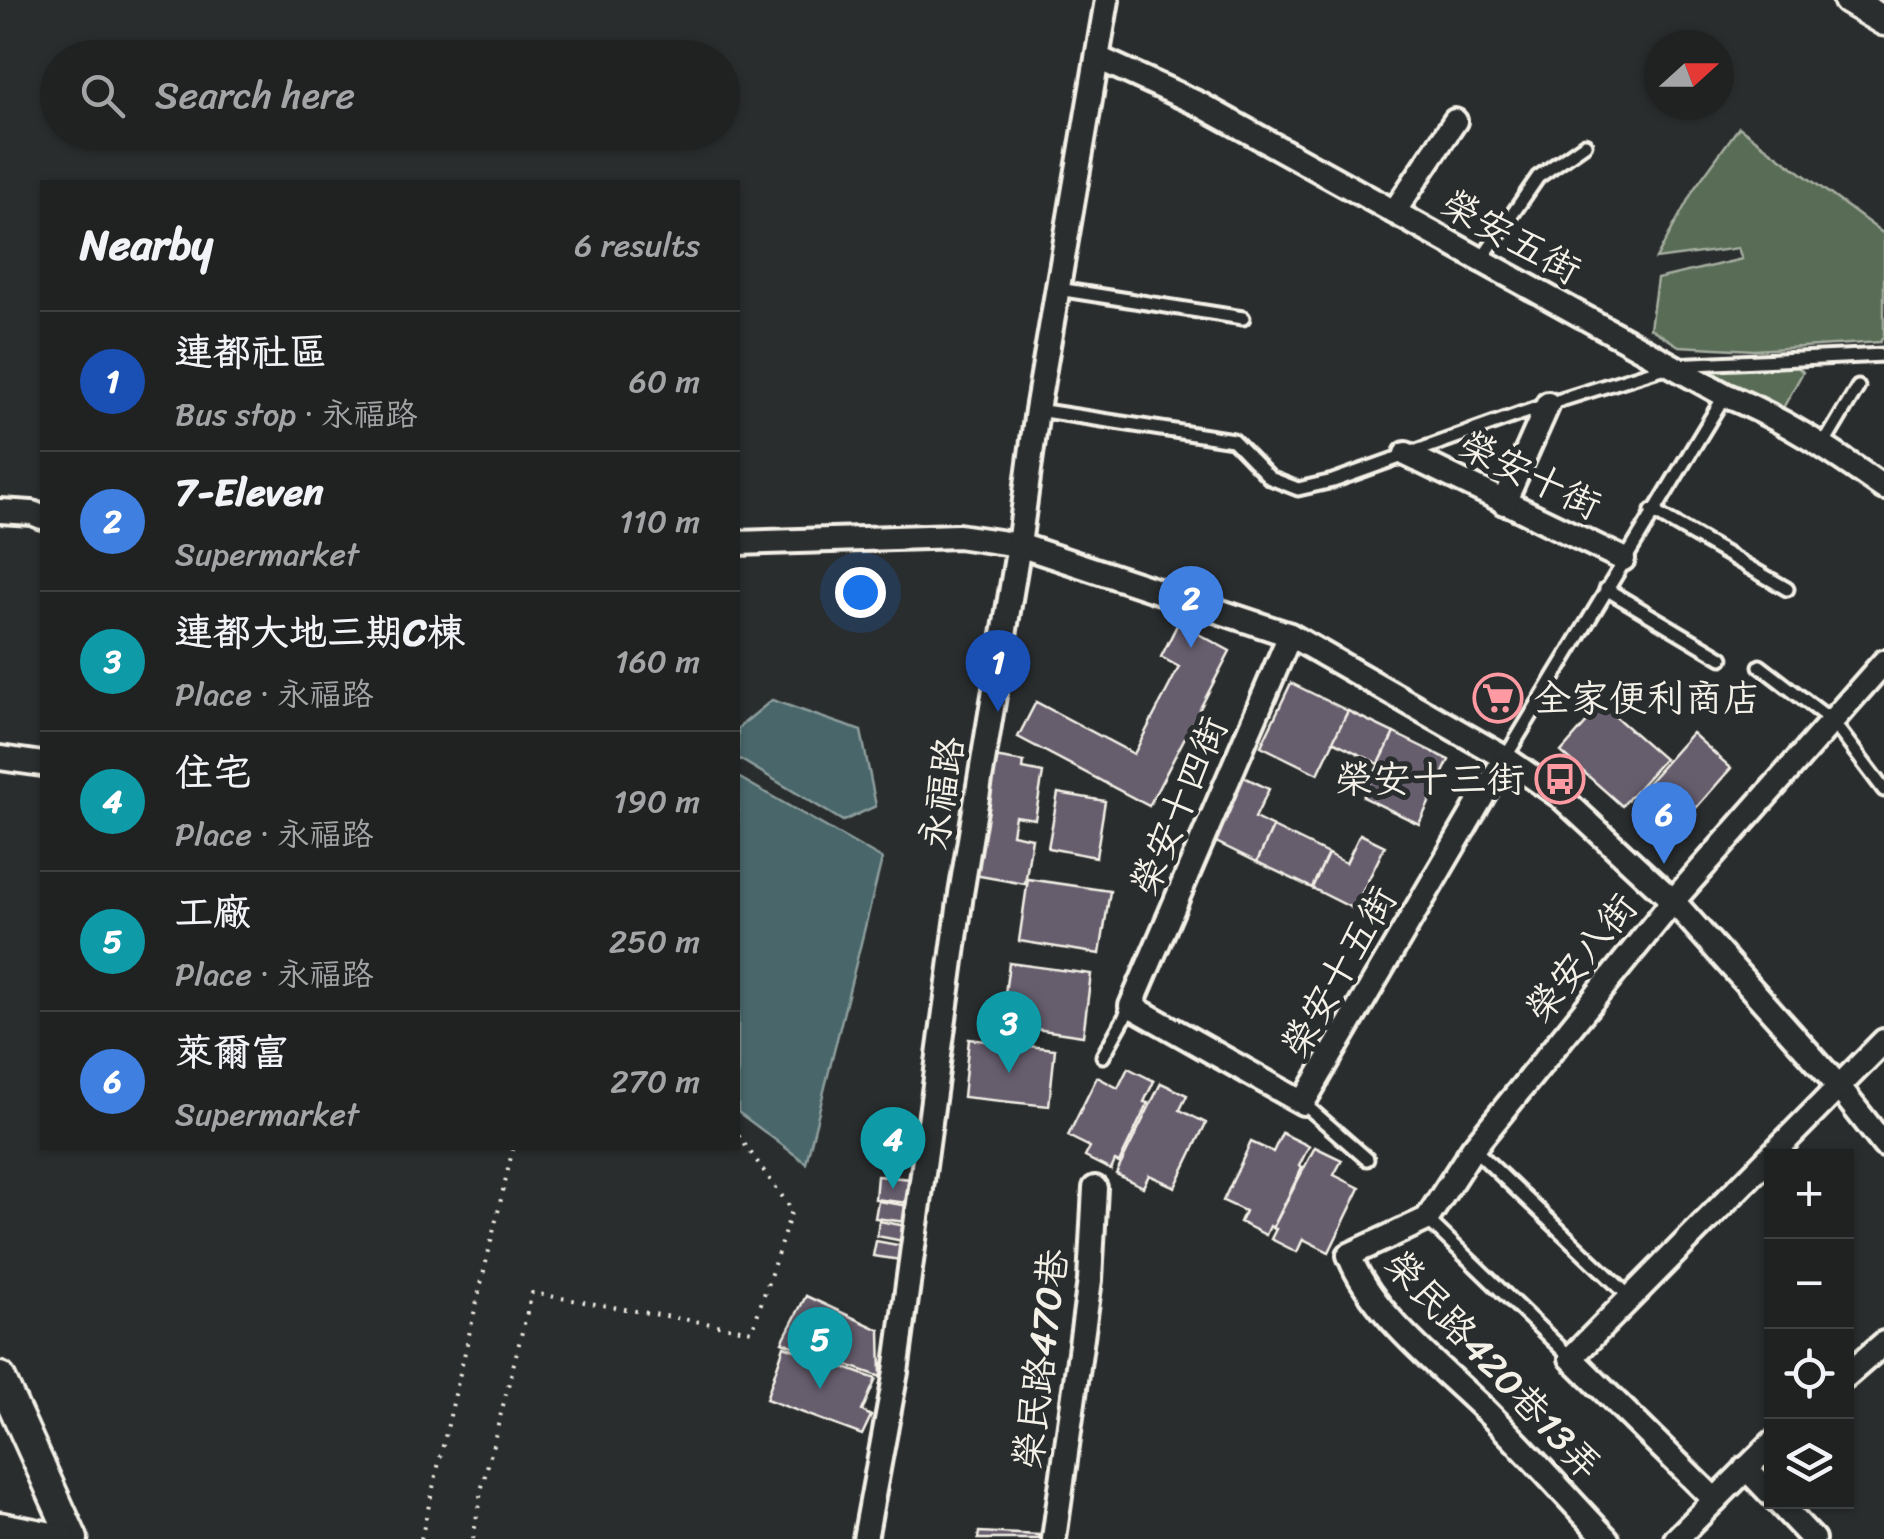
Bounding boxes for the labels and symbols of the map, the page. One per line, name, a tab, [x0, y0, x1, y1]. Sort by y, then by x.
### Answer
north arrow	[1644, 30, 1734, 120]
street label: 榮安五街	[1428, 171, 1594, 303]
street label: 榮安十街	[1447, 412, 1613, 538]
pin: 2	[1158, 566, 1224, 648]
your location	[835, 567, 886, 618]
pin: 1	[966, 630, 1030, 712]
place label: 全家便利商店	[1533, 665, 1761, 732]
supermarket icon: 全家便利商店	[1472, 672, 1524, 724]
street label: 榮安十四街	[1111, 705, 1247, 907]
street label: 永福路	[900, 731, 984, 855]
place label: 榮安十三街	[1335, 746, 1525, 813]
bus stop icon: 榮安十三街	[1534, 753, 1586, 805]
pin: 6	[1632, 782, 1696, 864]
street label: 榮安十五街	[1262, 873, 1416, 1071]
street label: 榮安八街	[1507, 878, 1655, 1038]
pin: 3	[976, 990, 1042, 1073]
pin: 4	[860, 1106, 926, 1189]
street label: 榮民路420巷13弄	[1367, 1234, 1619, 1496]
street label: 榮民路470巷	[994, 1245, 1088, 1473]
pin: 5	[788, 1306, 852, 1389]

